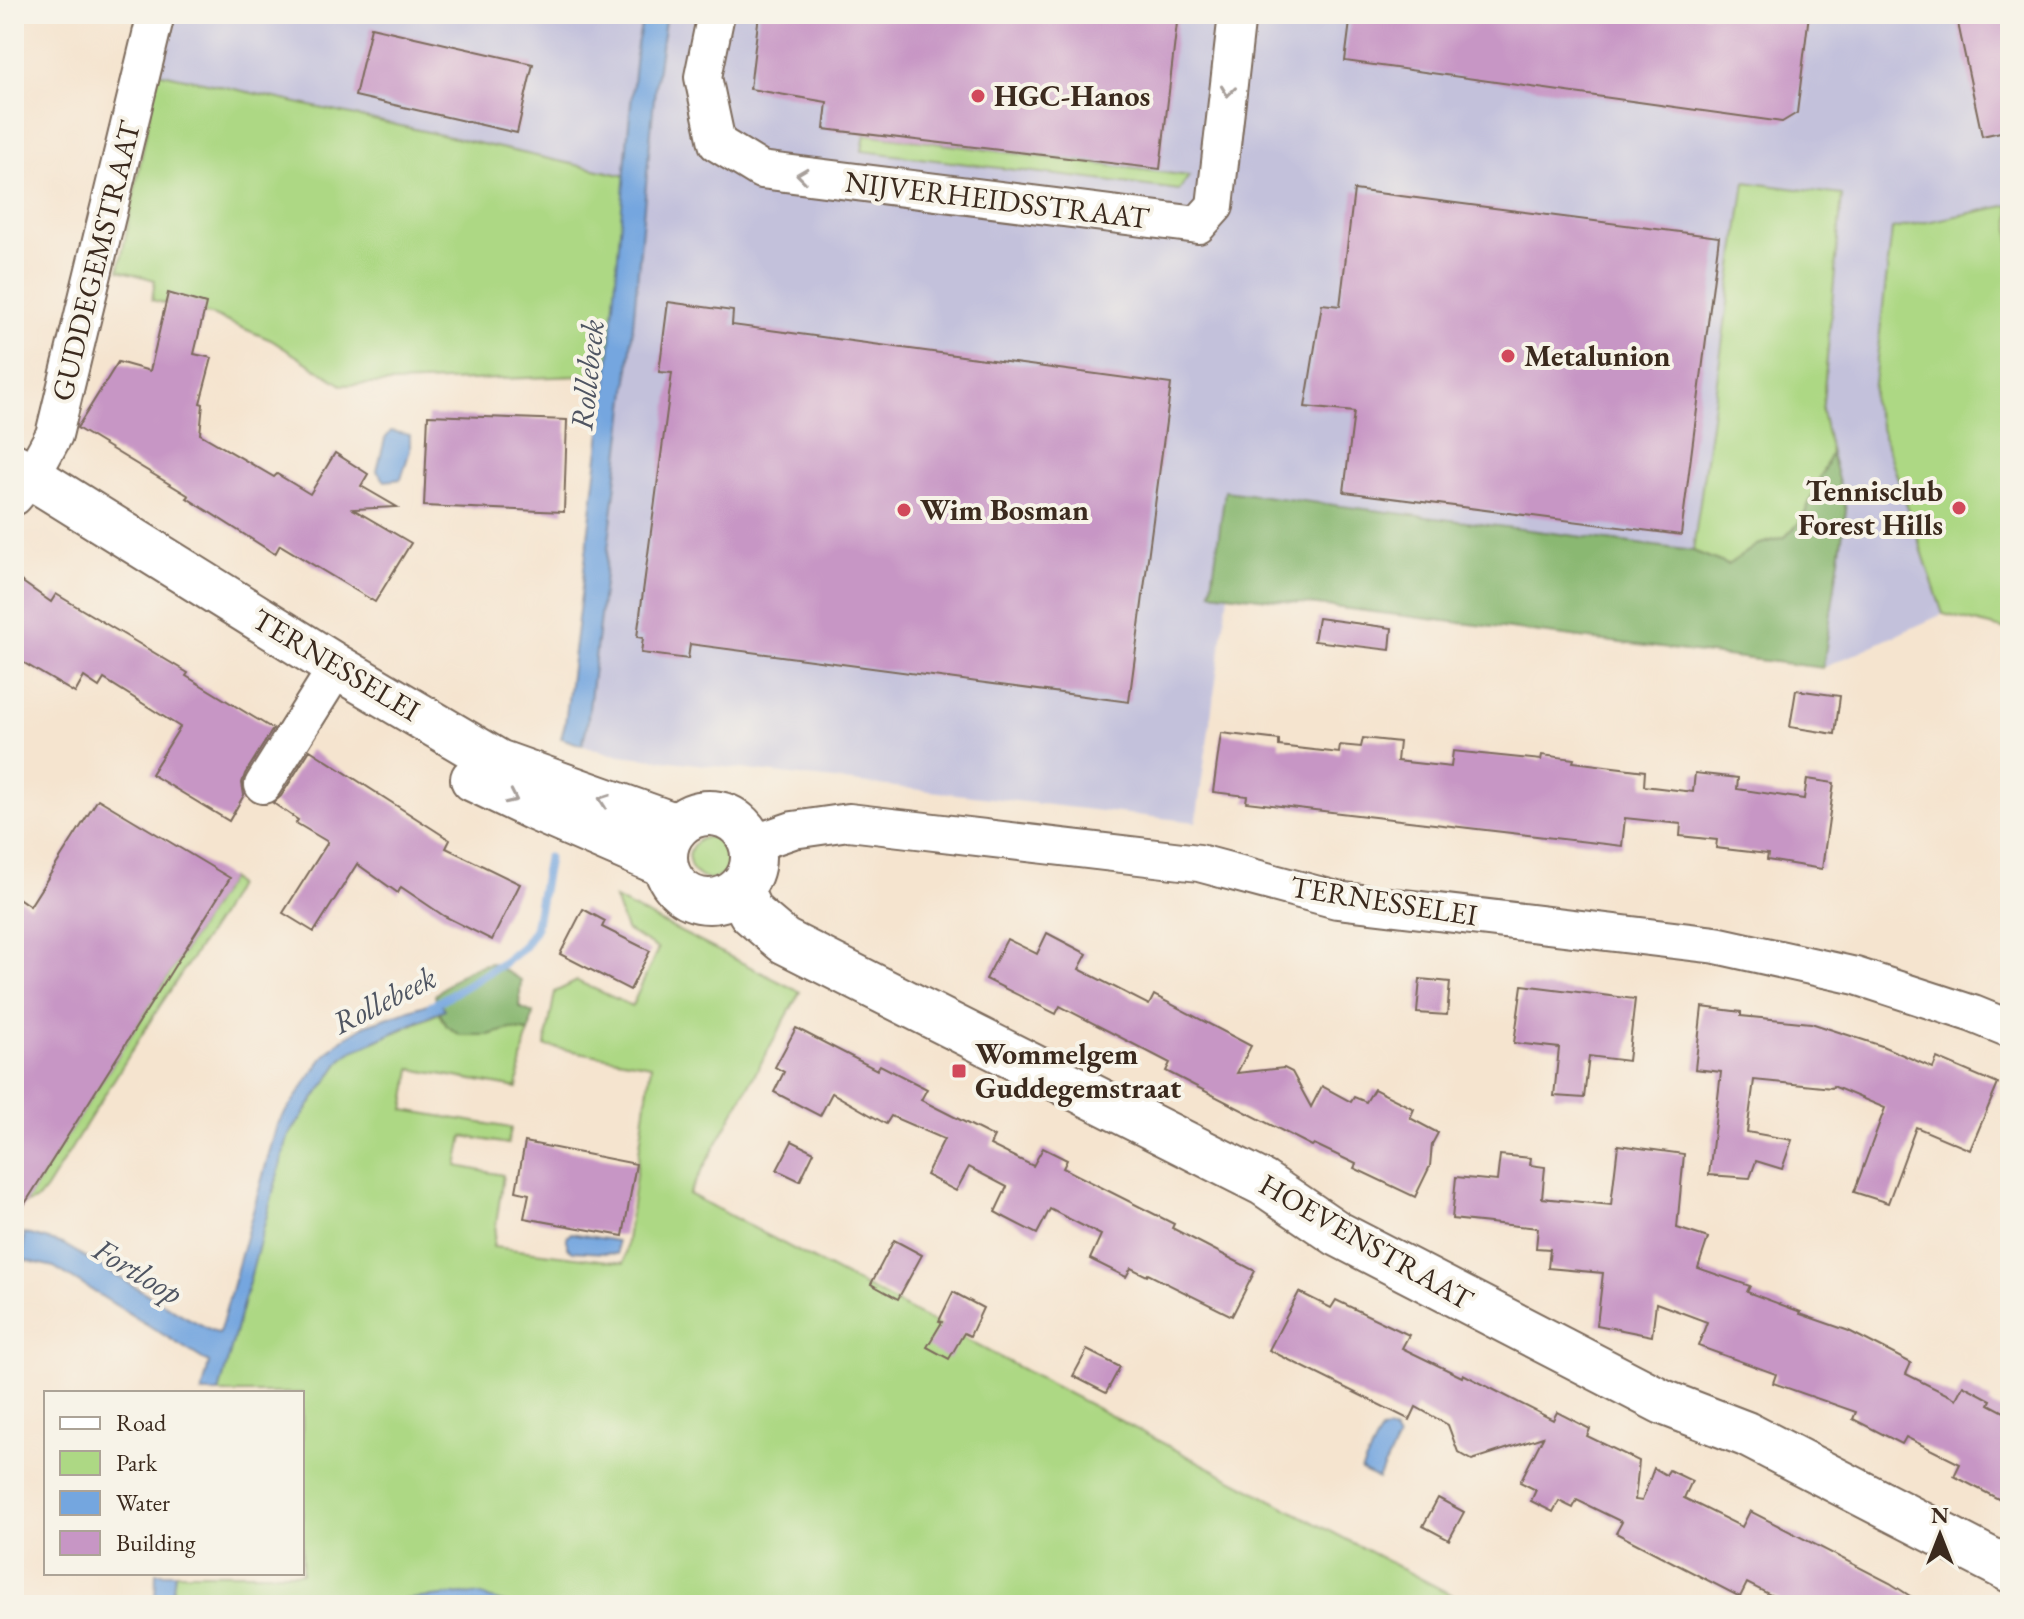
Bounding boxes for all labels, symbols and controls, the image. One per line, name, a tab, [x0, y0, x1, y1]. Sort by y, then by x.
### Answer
place label: HGC-Hanos	[994, 76, 1150, 115]
one-way arrow	[1220, 85, 1237, 98]
marker: HGC-Hanos	[969, 87, 987, 105]
street label: GUDDEGEMSTRAAT	[42, 116, 149, 405]
street label: NIJVERHEIDSSTRAAT	[843, 162, 1152, 238]
one-way arrow	[795, 167, 808, 184]
water label: Rollebeek	[560, 317, 614, 433]
place label: Metalunion	[1524, 336, 1671, 375]
marker: Metalunion	[1499, 347, 1517, 365]
place label: Tennisclub Forest Hills	[1798, 471, 1943, 544]
place label: Wim Bosman	[920, 490, 1089, 529]
marker: Tennisclub Forest Hills	[1950, 499, 1968, 517]
marker: Wim Bosman	[895, 501, 913, 519]
street label: TERNESSELEI	[245, 599, 427, 730]
one-way arrow	[504, 789, 518, 805]
one-way arrow	[598, 793, 612, 810]
street label: TERNESSELEI	[1288, 866, 1480, 935]
water label: Rollebeek	[325, 956, 444, 1044]
place label: Wommelgem Guddegemstraat	[975, 1034, 1182, 1107]
marker: Wommelgem Guddegemstraat	[950, 1062, 968, 1080]
street label: HOEVENSTRAAT	[1252, 1165, 1481, 1319]
water label: Fortloop	[85, 1228, 190, 1314]
legend	[44, 1391, 304, 1575]
text: Road	[116, 1407, 167, 1438]
text: Park	[116, 1447, 158, 1478]
text: Water	[116, 1487, 170, 1518]
north arrow	[1900, 1495, 1980, 1575]
text: N	[1931, 1501, 1949, 1530]
text: Building	[116, 1527, 196, 1558]

